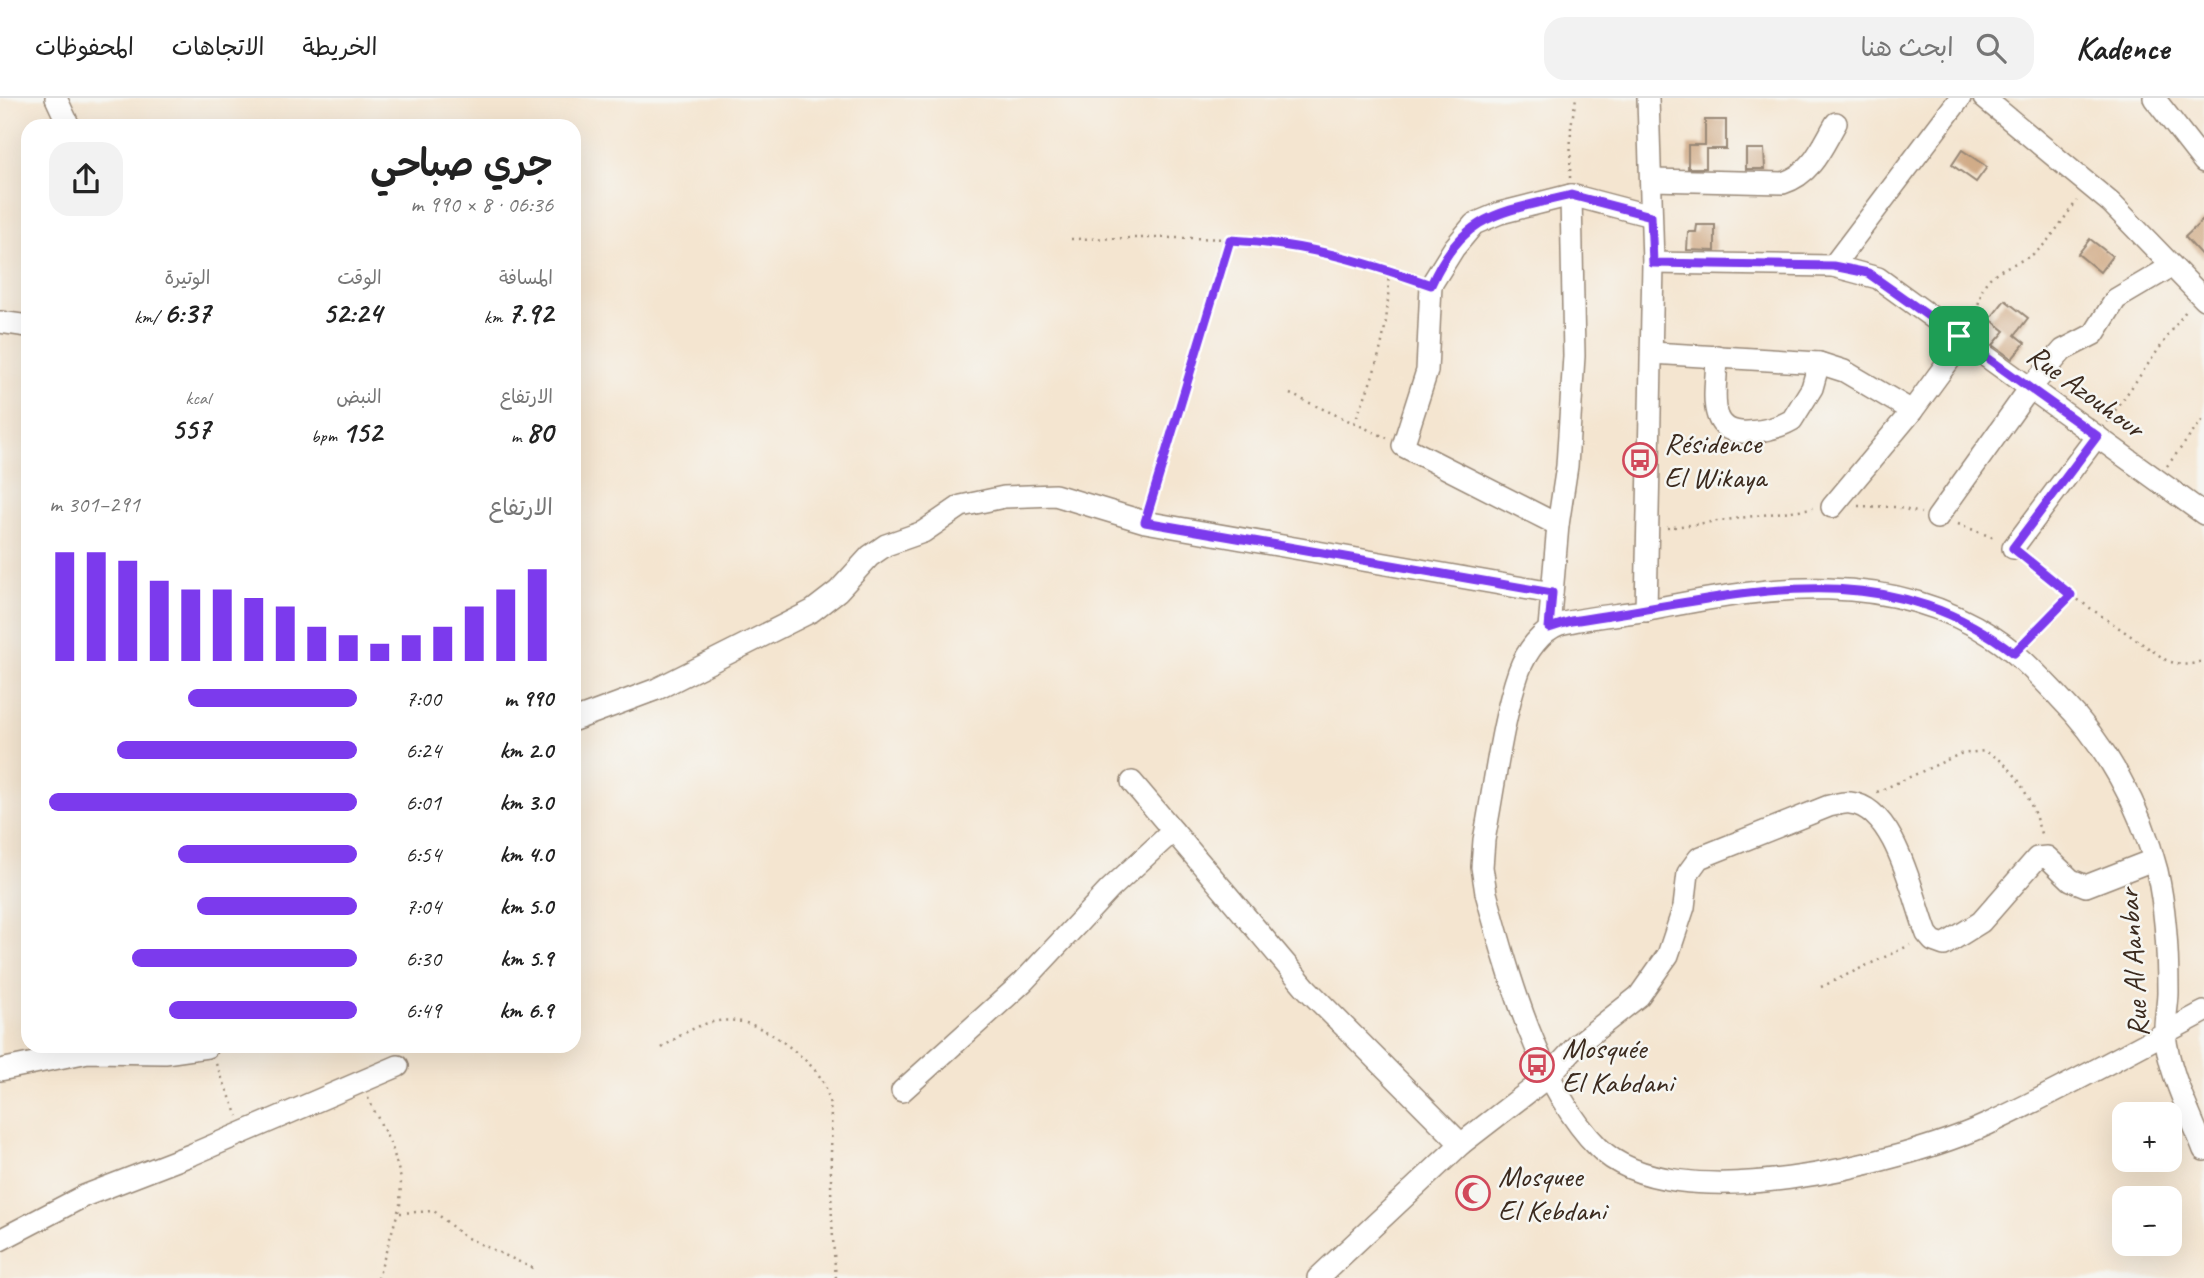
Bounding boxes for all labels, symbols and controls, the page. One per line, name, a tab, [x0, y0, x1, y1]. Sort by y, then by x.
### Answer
search box	[1544, 17, 2034, 80]
text: Kadence	[2076, 27, 2169, 69]
icon: search	[1972, 29, 2010, 67]
text: ابحث هنا	[1861, 31, 1954, 64]
text: المحفوظات	[35, 32, 134, 62]
text: الاتجاهات	[172, 32, 265, 62]
text: الخريطة	[303, 32, 377, 62]
text: جري صباحي	[370, 140, 553, 187]
button: share	[49, 142, 123, 216]
text: 06:36 · 8 × 990 m	[410, 190, 553, 219]
text: الوتيرة	[164, 266, 210, 290]
text: الوقت	[337, 266, 382, 290]
text: المسافة	[499, 266, 553, 290]
text: 6:37	[163, 294, 210, 332]
text: 52:24	[322, 294, 382, 332]
text: 7.92	[507, 294, 553, 332]
text: /km	[134, 305, 163, 329]
text: km	[484, 305, 507, 329]
pin	[1929, 306, 1989, 366]
icon: arrive	[1940, 317, 1978, 355]
street label: Rue Azouhour	[2020, 336, 2154, 448]
text: النبض	[336, 385, 382, 409]
text: الارتفاع	[500, 385, 553, 409]
text: kcal	[185, 386, 210, 410]
text: 557	[171, 410, 210, 448]
text: 152	[342, 413, 382, 451]
text: 80	[526, 413, 553, 451]
text: bpm	[311, 424, 342, 448]
text: m	[511, 424, 526, 448]
place label: Résidence El Wikaya	[1664, 424, 1769, 496]
bus stop icon: Résidence El Wikaya	[1621, 441, 1659, 479]
text: 291–301 m	[49, 490, 140, 519]
text: الارتفاع	[489, 493, 553, 522]
text: 7:00	[405, 684, 441, 713]
text: 990 m	[504, 684, 553, 713]
text: 6:24	[405, 736, 441, 765]
text: 2.0 km	[499, 736, 553, 765]
text: 6:01	[405, 788, 441, 817]
text: 3.0 km	[499, 788, 553, 817]
text: 6:54	[405, 840, 441, 869]
text: 4.0 km	[499, 840, 553, 869]
street label: Rue Al Aanbar	[2109, 884, 2157, 1038]
text: 7:04	[405, 892, 441, 921]
text: 5.0 km	[500, 892, 553, 921]
text: 6:30	[405, 944, 441, 973]
text: 5.9 km	[500, 944, 553, 973]
text: 6:49	[405, 996, 441, 1025]
text: 6.9 km	[499, 996, 553, 1025]
place label: Mosquée El Kabdani	[1562, 1029, 1676, 1101]
bus stop icon: Mosquée El Kabdani	[1518, 1046, 1556, 1084]
map controls	[2112, 1102, 2182, 1256]
button: +	[2112, 1102, 2182, 1172]
place label: Mosquee El Kebdani	[1498, 1157, 1609, 1229]
mosque icon: Mosquee El Kebdani	[1454, 1174, 1492, 1212]
button: −	[2112, 1186, 2182, 1256]

